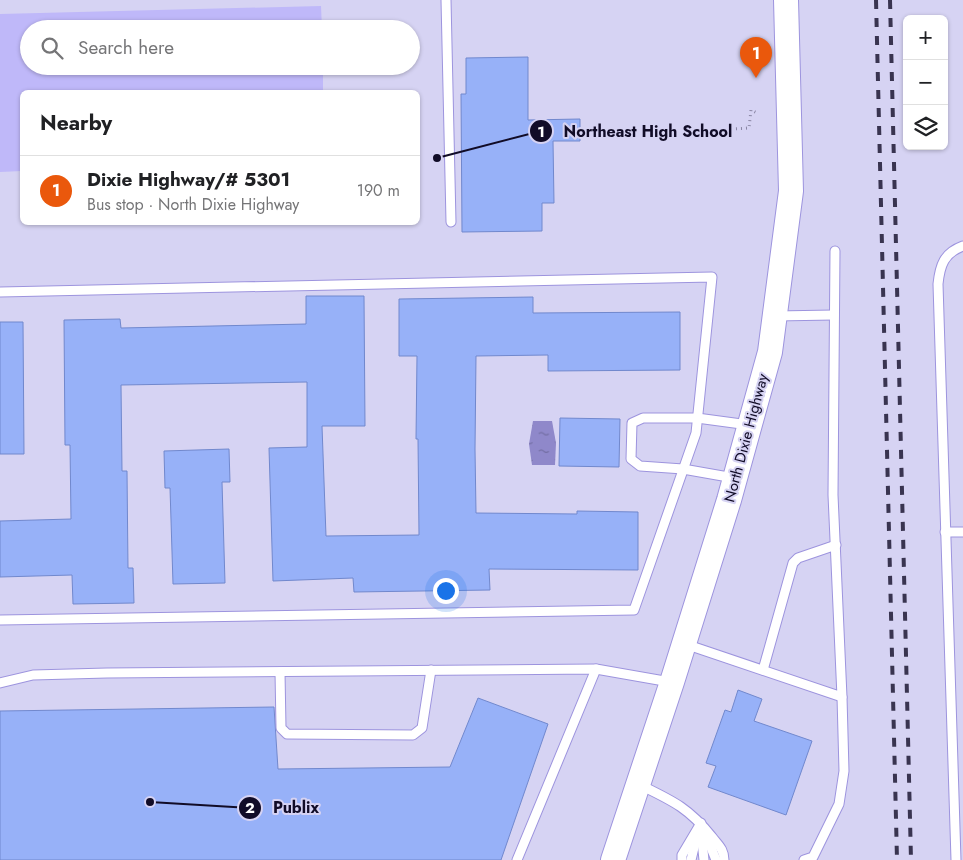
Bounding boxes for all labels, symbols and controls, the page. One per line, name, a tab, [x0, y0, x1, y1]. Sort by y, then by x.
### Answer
map controls	[903, 15, 948, 150]
button: +	[903, 15, 948, 60]
search box	[20, 20, 420, 75]
icon: search	[38, 34, 66, 62]
text: Search here	[78, 34, 174, 61]
pin: 1	[740, 37, 772, 78]
button: −	[903, 60, 948, 105]
button: layers	[903, 105, 948, 150]
text: Nearby	[40, 108, 112, 138]
callout: Northeast High School	[529, 116, 743, 147]
text: Northeast High School	[564, 120, 732, 143]
text: 1	[537, 121, 545, 143]
text: Dixie Highway/# 5301	[87, 166, 290, 193]
text: 1	[52, 179, 60, 202]
text: 190 m	[357, 179, 400, 202]
text: Bus stop · North Dixie Highway	[87, 193, 299, 216]
street label: North Dixie Highway	[718, 371, 774, 505]
your location	[433, 578, 459, 604]
callout: Publix	[238, 792, 329, 823]
text: Publix	[273, 796, 319, 819]
text: 2	[245, 797, 255, 819]

